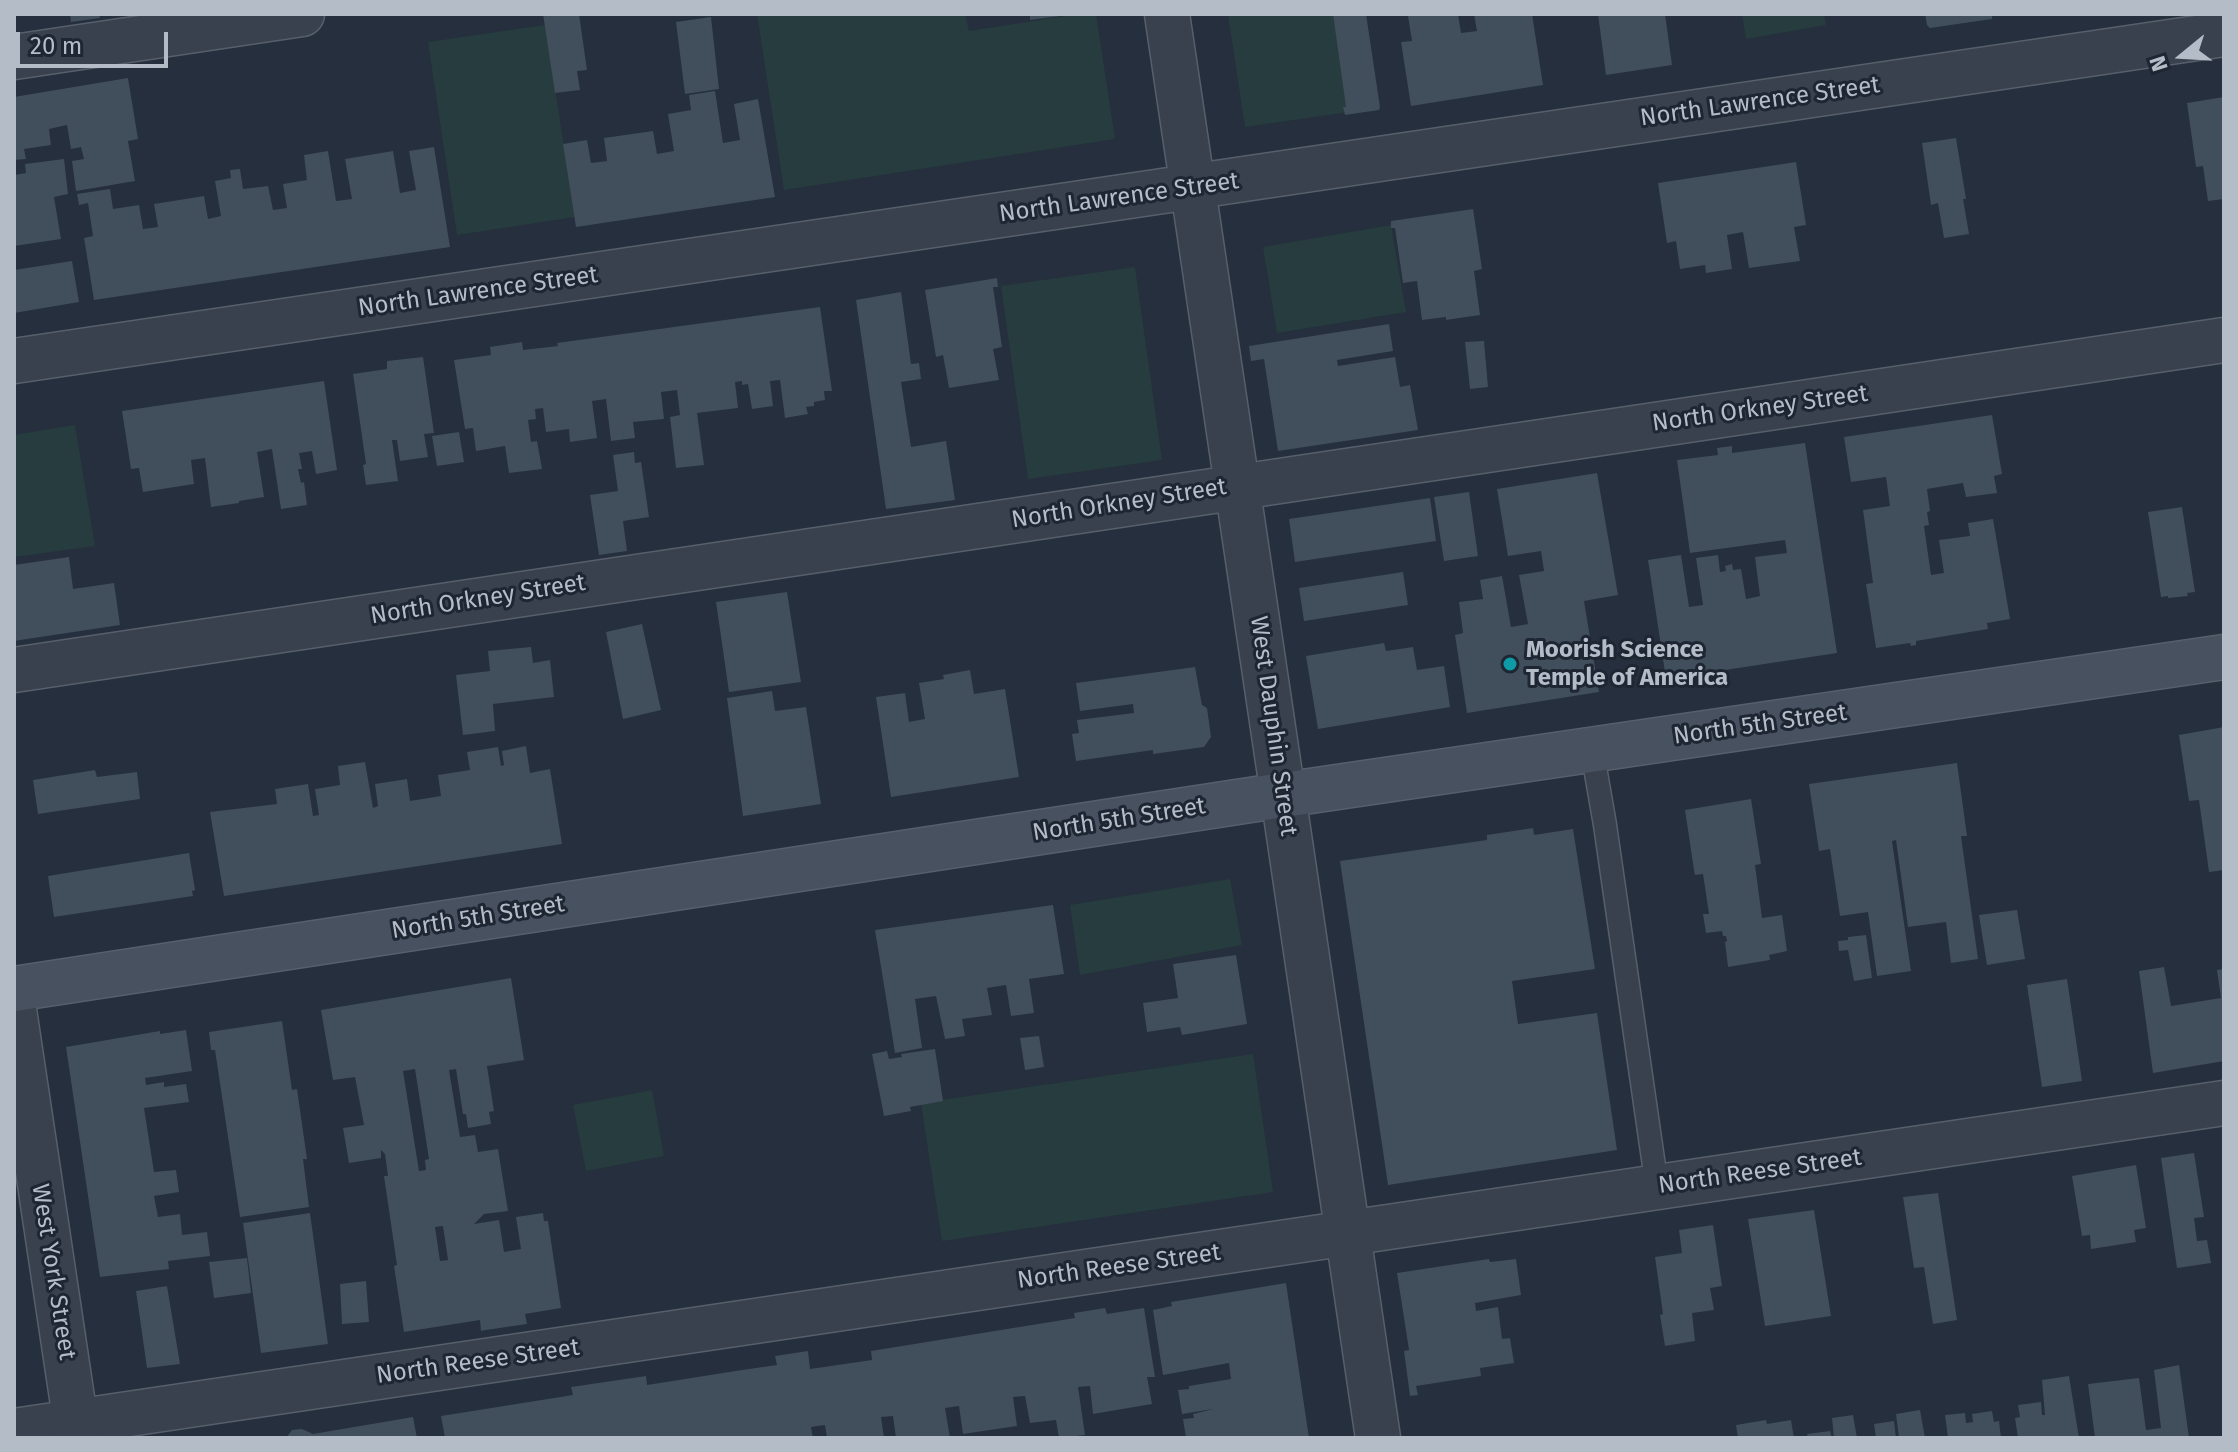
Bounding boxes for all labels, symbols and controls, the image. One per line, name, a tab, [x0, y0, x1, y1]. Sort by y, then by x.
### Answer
scale bar	[20, 16, 172, 66]
north arrow	[2142, 16, 2222, 96]
text: 20 m	[30, 32, 82, 60]
text: N	[2144, 52, 2174, 75]
street label: North Lawrence Street	[1638, 71, 1882, 133]
street label: North Lawrence Street	[997, 167, 1241, 229]
street label: North Lawrence Street	[356, 261, 600, 323]
street label: North Orkney Street	[1650, 380, 1870, 438]
street label: North Orkney Street	[1009, 473, 1229, 535]
street label: North Orkney Street	[368, 569, 588, 631]
street label: West Dauphin Street	[1243, 614, 1303, 838]
place label: Moorish Science Temple of America	[1526, 636, 1728, 692]
marker: Moorish Science Temple of America	[1501, 655, 1519, 673]
street label: North 5th Street	[1671, 699, 1849, 751]
street label: North 5th Street	[1030, 792, 1208, 848]
street label: North 5th Street	[389, 890, 567, 946]
street label: North Reese Street	[1657, 1143, 1863, 1201]
street label: West York Street	[25, 1182, 81, 1362]
street label: North Reese Street	[1016, 1238, 1222, 1296]
street label: North Reese Street	[375, 1333, 581, 1391]

